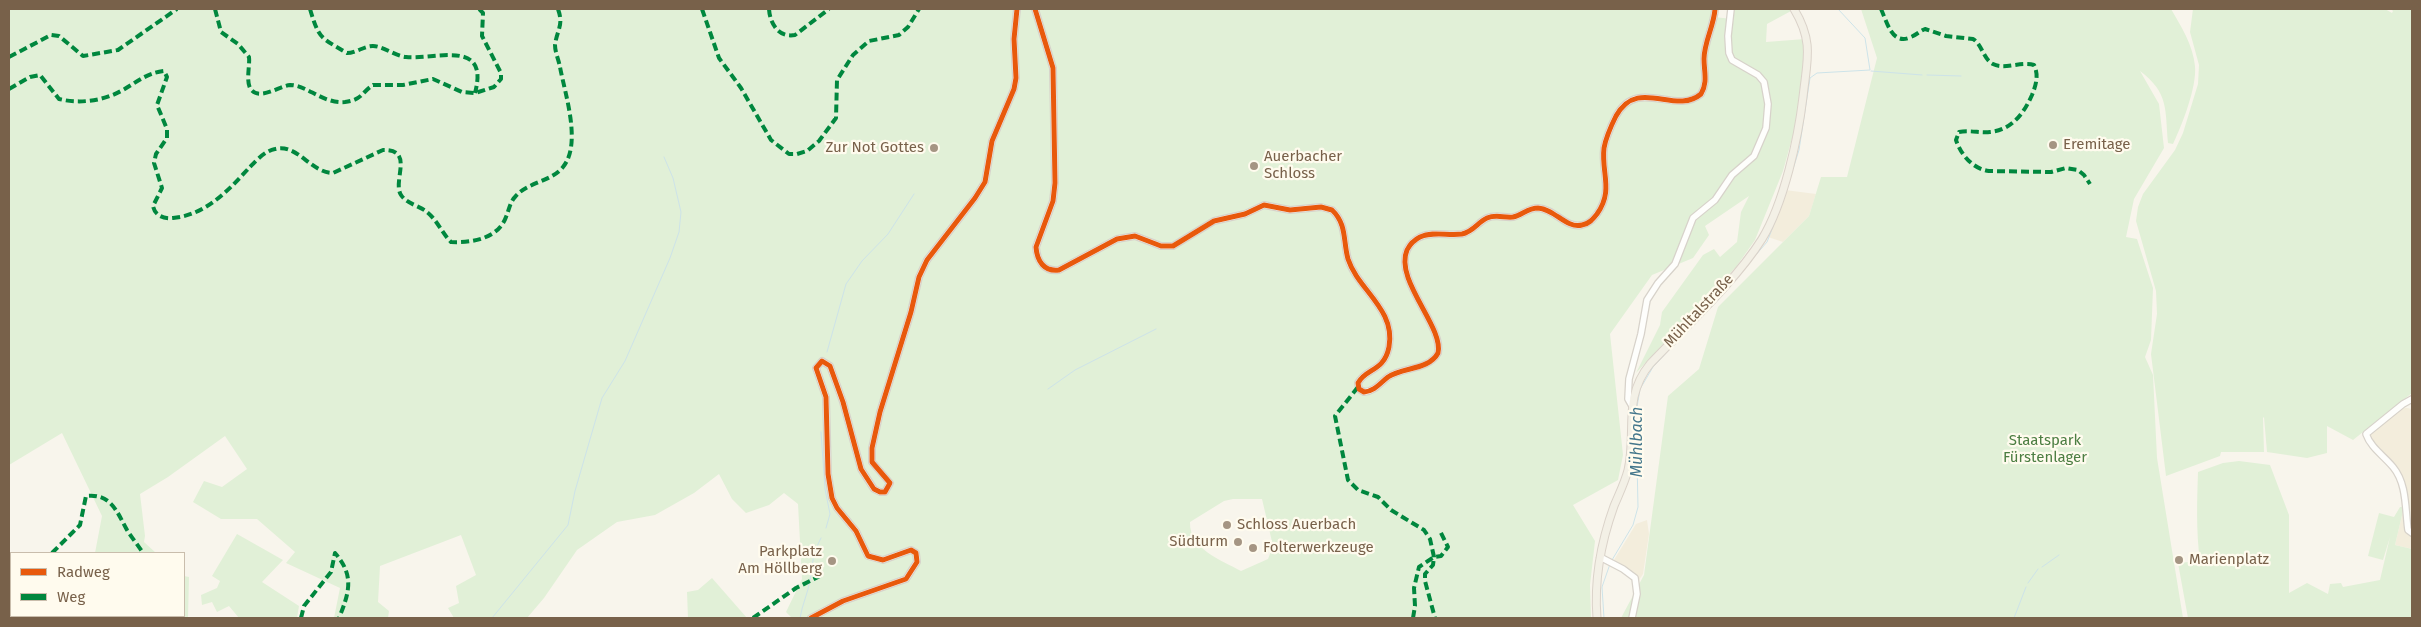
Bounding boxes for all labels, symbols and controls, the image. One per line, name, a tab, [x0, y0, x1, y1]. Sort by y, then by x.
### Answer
place label: Eremitage	[2063, 136, 2131, 154]
place label: Zur Not Gottes	[826, 139, 924, 157]
marker: Eremitage	[2047, 139, 2059, 151]
marker: Zur Not Gottes	[928, 142, 940, 154]
place label: Auerbacher Schloss	[1264, 148, 1342, 183]
marker: Auerbacher Schloss	[1248, 160, 1260, 172]
street label: Mühltalstraße	[1660, 270, 1738, 352]
water label: Mühlbach	[1628, 407, 1648, 477]
park label: Staatspark Fürstenlager	[2003, 432, 2087, 467]
place label: Schloss Auerbach	[1237, 516, 1356, 534]
marker: Schloss Auerbach	[1221, 519, 1233, 531]
place label: Südturm	[1169, 533, 1228, 551]
marker: Südturm	[1232, 536, 1244, 548]
place label: Folterwerkzeuge	[1263, 539, 1374, 557]
marker: Folterwerkzeuge	[1247, 542, 1259, 554]
place label: Parkplatz Am Höllberg	[738, 543, 822, 578]
place label: Marienplatz	[2189, 551, 2269, 569]
legend	[10, 552, 185, 617]
marker: Marienplatz	[2173, 554, 2185, 566]
marker: Parkplatz Am Höllberg	[826, 555, 838, 567]
text: Radweg	[57, 563, 110, 581]
text: Weg	[57, 588, 85, 606]

